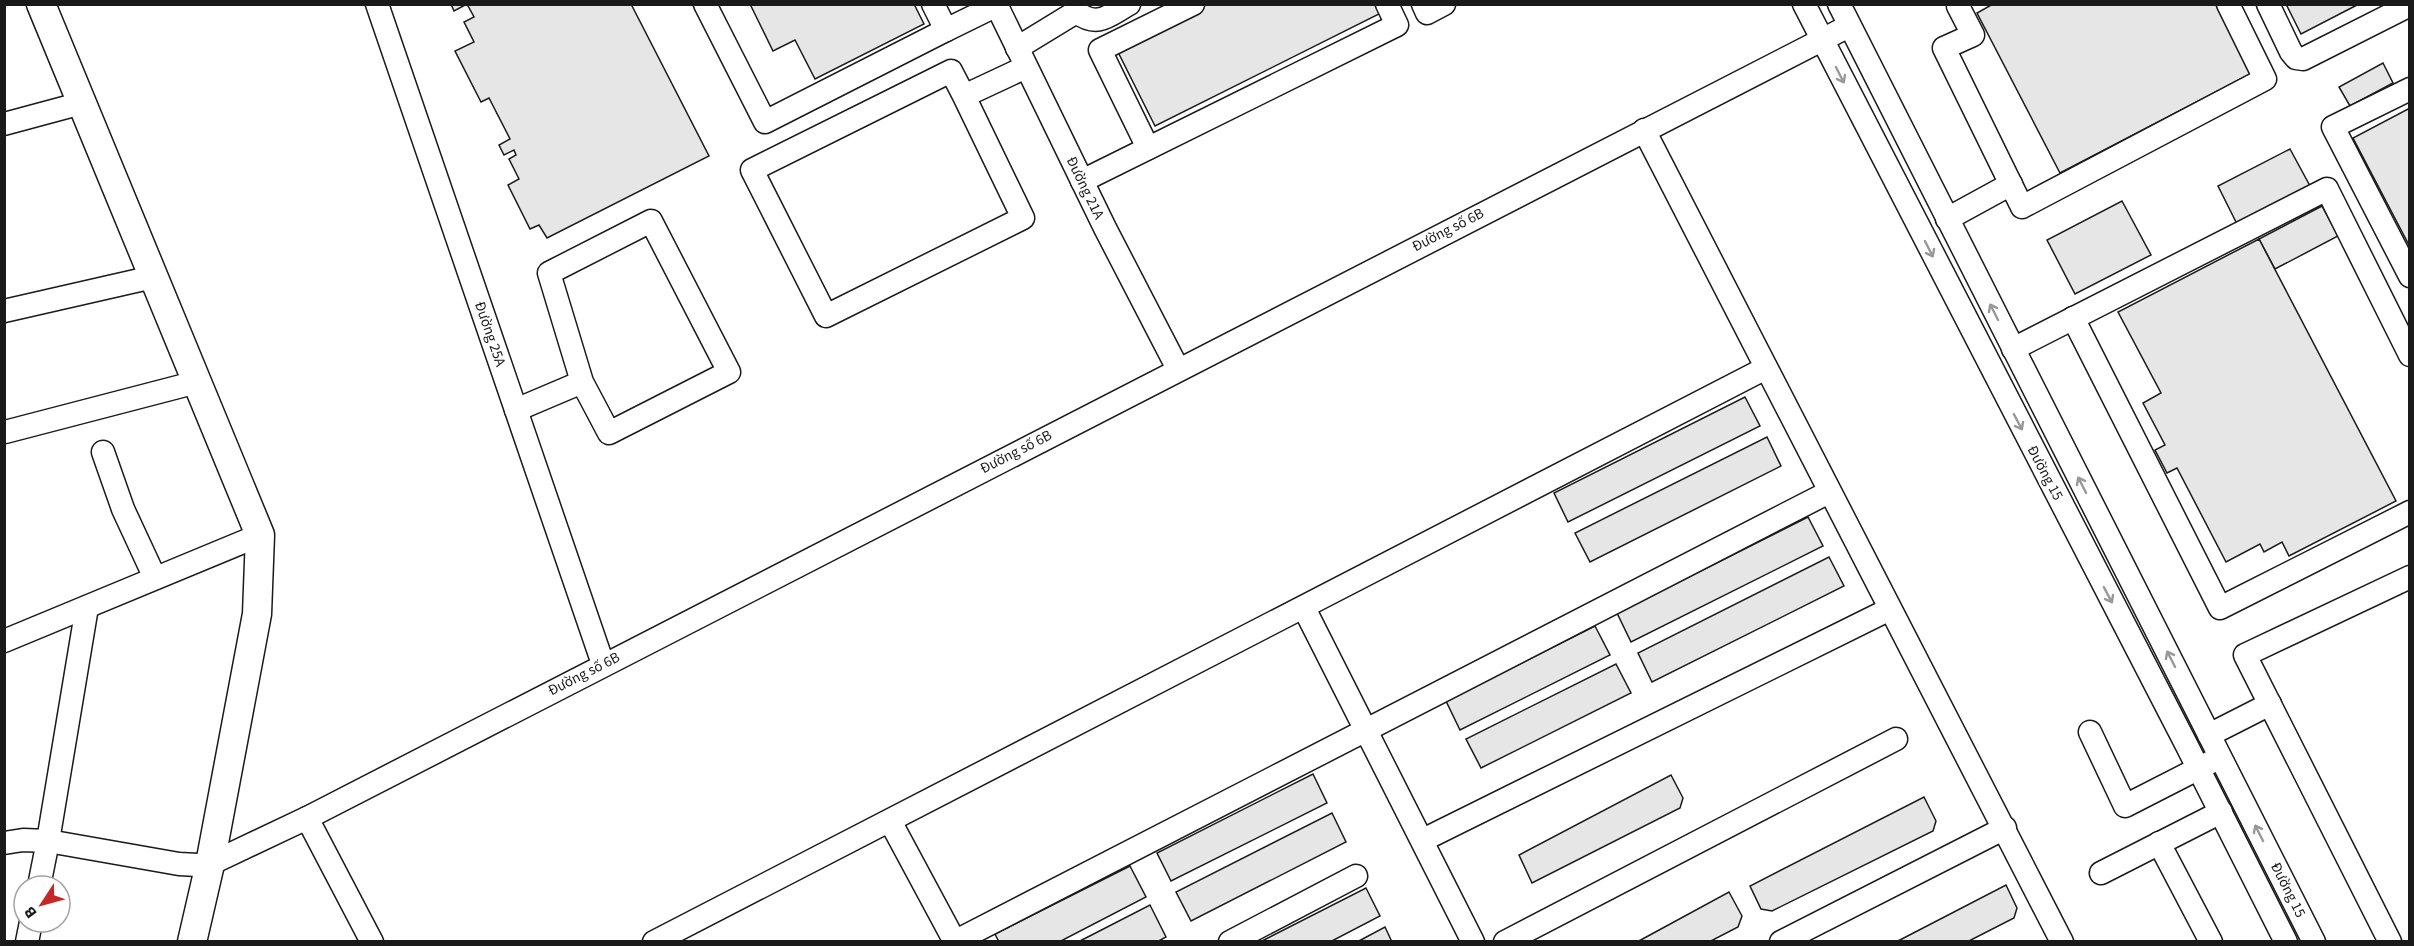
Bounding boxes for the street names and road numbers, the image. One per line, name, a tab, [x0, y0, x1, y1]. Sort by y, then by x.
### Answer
street label: Đường 21A	[1061, 153, 1110, 224]
street label: Đường số 6B	[1408, 203, 1488, 257]
street label: Đường 25A	[469, 299, 511, 370]
street label: Đường số 6B	[976, 425, 1056, 479]
street label: Đường 15	[2022, 442, 2068, 504]
street label: Đường số 6B	[544, 647, 624, 701]
street label: Đường 15	[2265, 859, 2311, 921]

